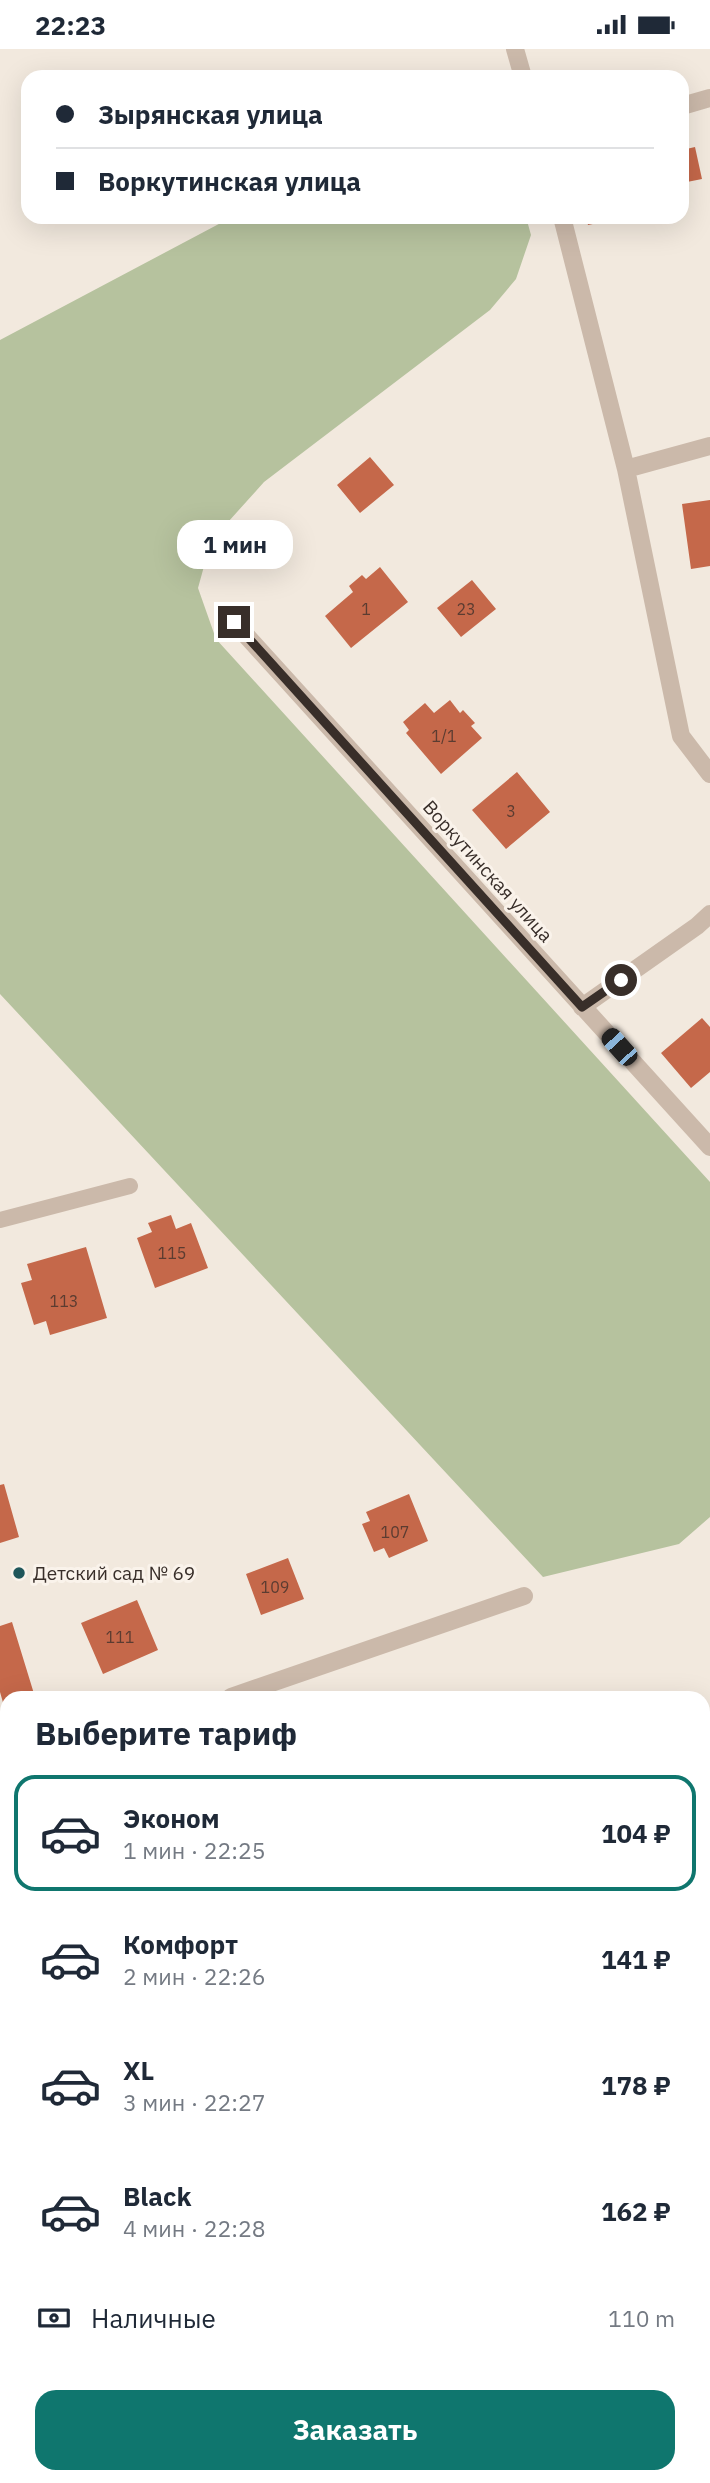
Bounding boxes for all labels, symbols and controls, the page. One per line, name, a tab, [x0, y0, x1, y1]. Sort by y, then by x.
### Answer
text: 22:23	[35, 8, 106, 42]
text: Зырянская улица	[98, 97, 323, 131]
text: Воркутинская улица	[98, 164, 361, 198]
callout: 1 мин	[176, 521, 292, 569]
text: 1 мин	[203, 529, 267, 559]
house number: 1	[361, 599, 371, 619]
house number: 23	[456, 599, 476, 619]
route end	[218, 606, 250, 638]
house number: 1/1	[431, 726, 457, 746]
street label: Воркутинская улица	[418, 795, 558, 947]
house number: 3	[506, 801, 516, 821]
route start	[605, 964, 637, 996]
car	[598, 1024, 641, 1070]
house number: 115	[158, 1243, 186, 1263]
house number: 113	[50, 1291, 78, 1311]
house number: 107	[381, 1522, 409, 1542]
place label: Детский сад № 69	[33, 1561, 195, 1585]
marker: Детский сад № 69	[11, 1565, 27, 1581]
house number: 109	[261, 1577, 289, 1597]
house number: 111	[106, 1627, 134, 1647]
text: Выберите тариф	[35, 1712, 297, 1754]
text: Эконом	[123, 1801, 220, 1835]
icon: car	[39, 1802, 102, 1865]
text: 104 ₽	[601, 1816, 671, 1850]
text: 1 мин · 22:25	[123, 1835, 266, 1865]
text: Комфорт	[123, 1927, 238, 1961]
icon: car	[39, 1928, 102, 1991]
text: 141 ₽	[601, 1942, 671, 1976]
text: 2 мин · 22:26	[123, 1961, 266, 1991]
text: XL	[123, 2053, 154, 2087]
icon: car	[39, 2054, 102, 2117]
text: 178 ₽	[601, 2068, 671, 2102]
text: 3 мин · 22:27	[123, 2087, 266, 2117]
text: Black	[123, 2179, 191, 2213]
icon: car	[39, 2180, 102, 2243]
text: 162 ₽	[601, 2194, 671, 2228]
text: 4 мин · 22:28	[123, 2213, 266, 2243]
icon: cash	[35, 2299, 73, 2337]
text: Наличные	[91, 2301, 216, 2335]
text: 110 m	[608, 2303, 675, 2333]
button: Заказать	[35, 2390, 675, 2470]

